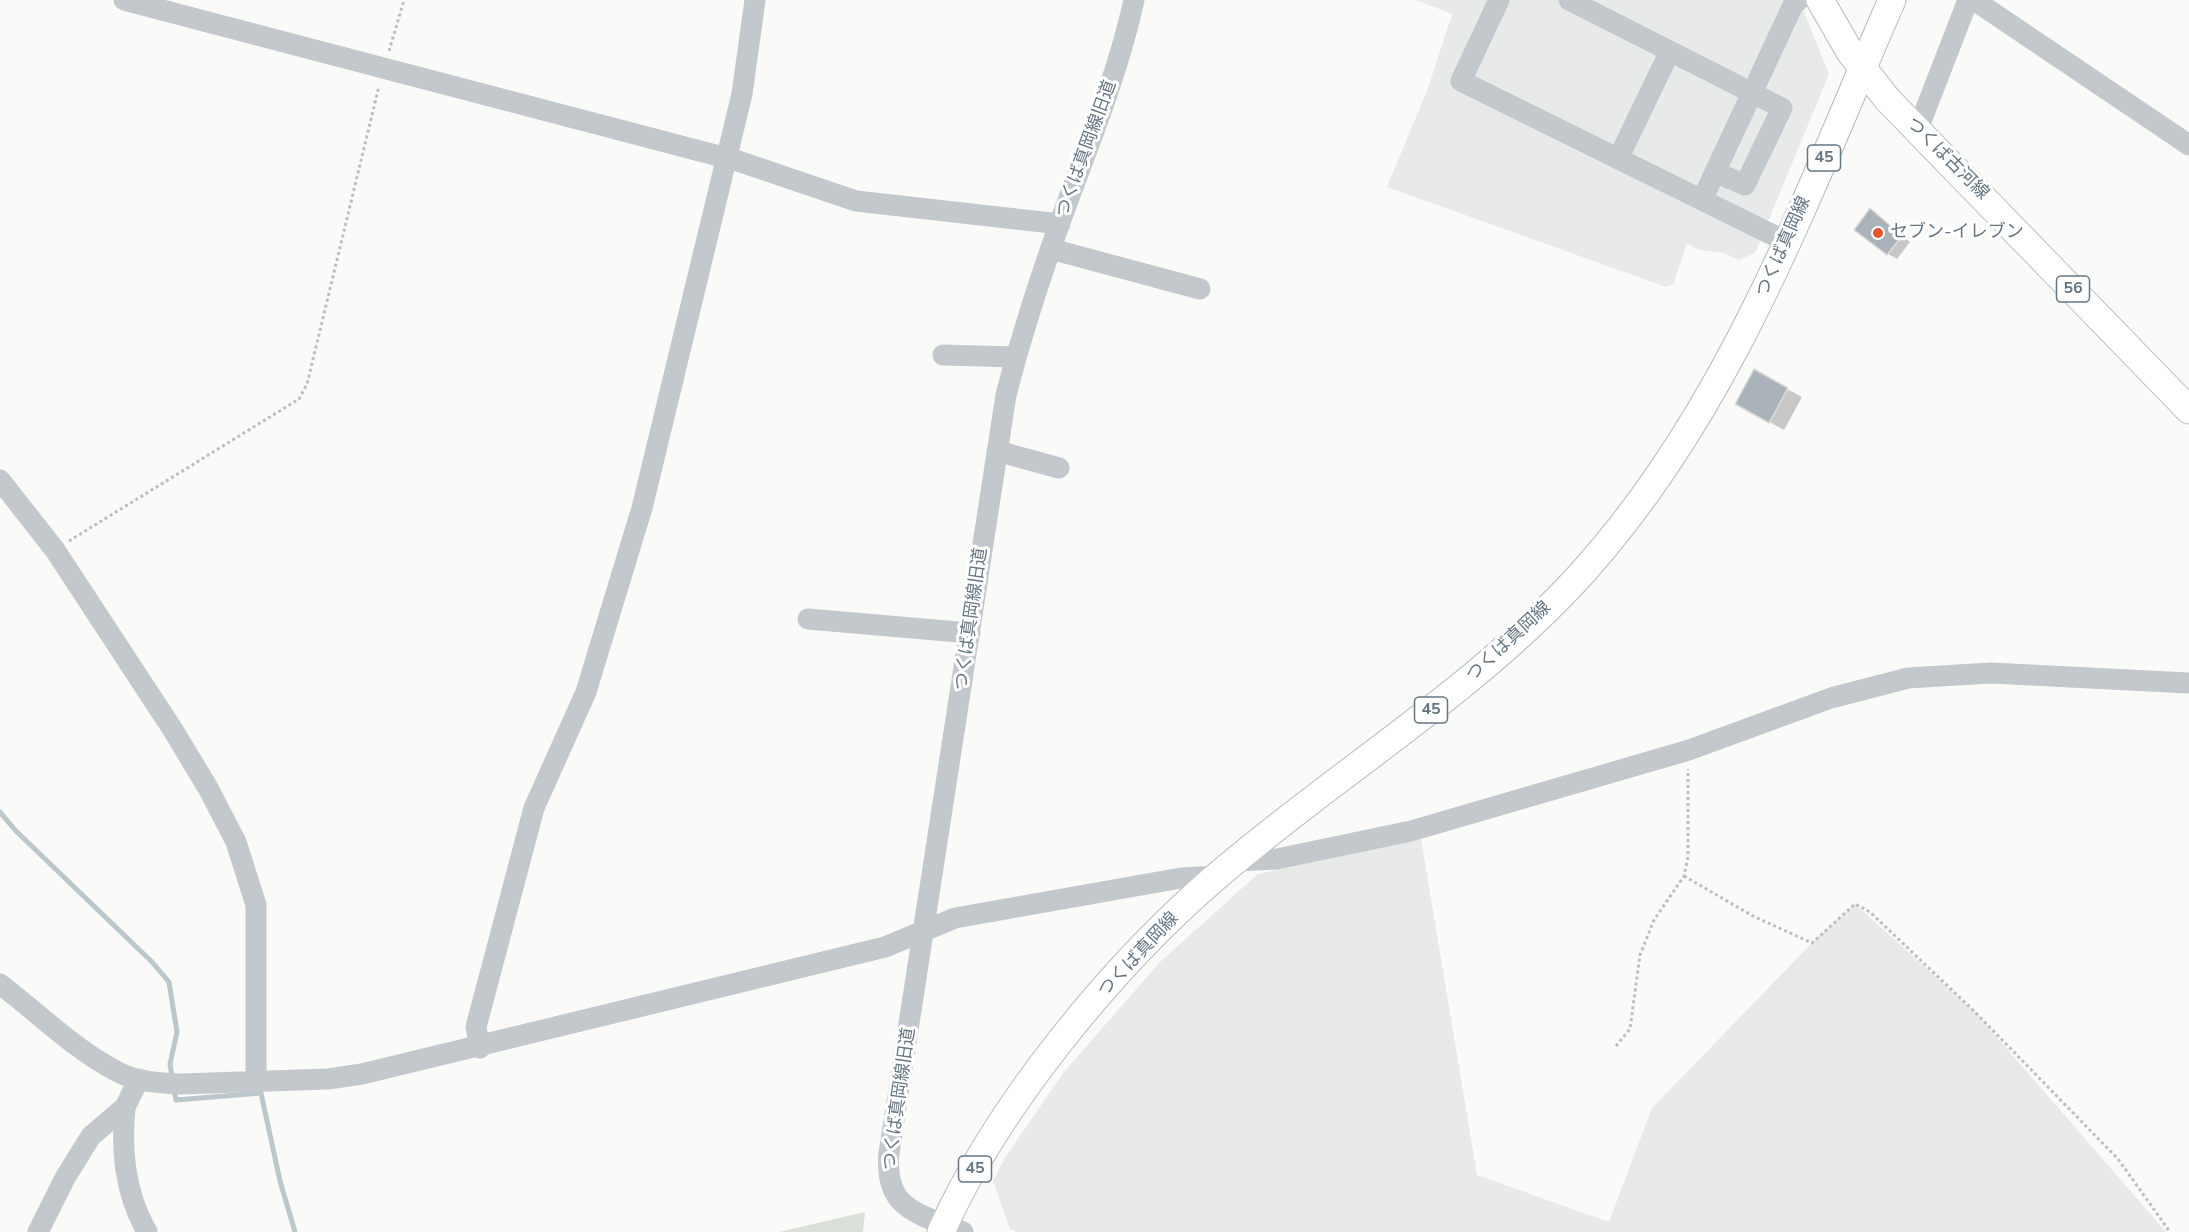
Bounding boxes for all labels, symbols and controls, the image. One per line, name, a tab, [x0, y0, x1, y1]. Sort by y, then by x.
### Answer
street label: つくば真岡線旧道	[1052, 78, 1122, 220]
street label: つくば古河線	[1901, 113, 1993, 205]
road number: 45	[1808, 145, 1840, 171]
street label: つくば真岡線	[1752, 193, 1816, 301]
place label: セブン-イレブン	[1890, 222, 2024, 244]
marker: セブン-イレブン	[1871, 226, 1885, 240]
road number: 56	[2056, 276, 2090, 302]
street label: つくば真岡線旧道	[951, 546, 993, 692]
street label: つくば真岡線	[1462, 597, 1556, 687]
road number: 45	[1414, 697, 1448, 723]
street label: つくば真岡線	[1094, 908, 1184, 1002]
street label: つくば真岡線旧道	[879, 1026, 921, 1172]
road number: 45	[958, 1156, 992, 1182]

